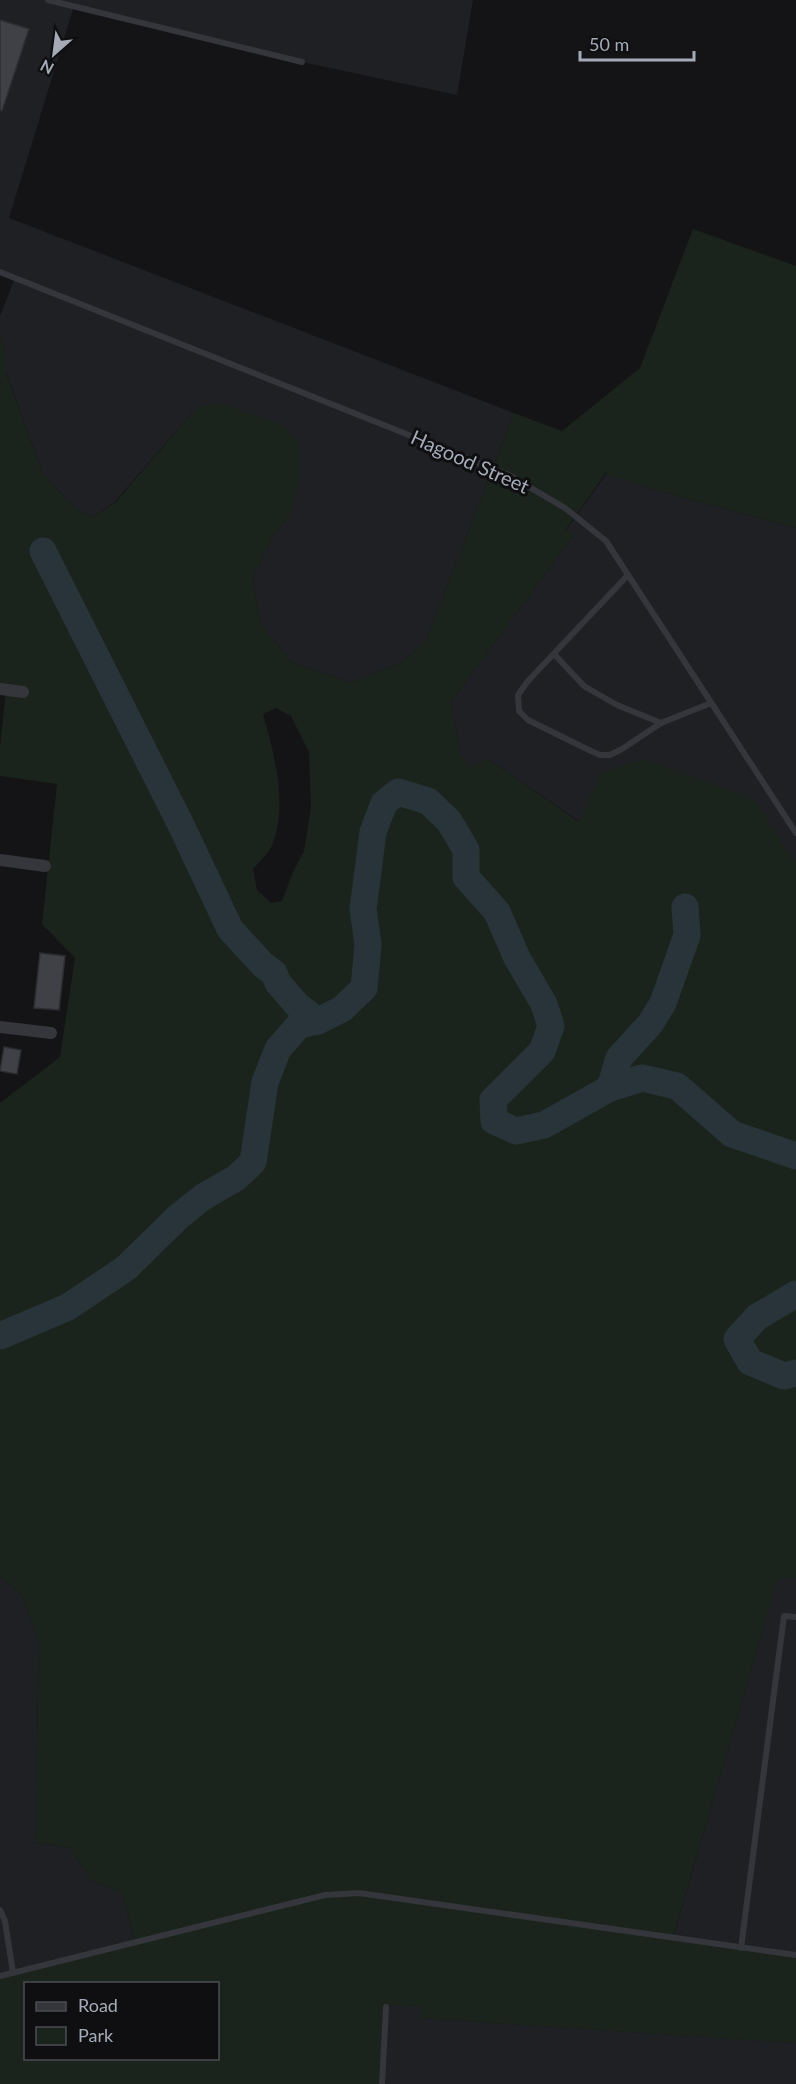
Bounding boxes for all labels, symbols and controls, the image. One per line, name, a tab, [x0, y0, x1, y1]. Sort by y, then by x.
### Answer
north arrow	[24, 24, 84, 84]
scale bar	[580, 24, 694, 62]
text: 50 m	[589, 33, 629, 55]
text: N	[37, 56, 57, 79]
street label: Hagood Street	[408, 424, 533, 498]
legend	[24, 1982, 219, 2060]
text: Road	[78, 1994, 118, 2016]
text: Park	[78, 2024, 114, 2046]

